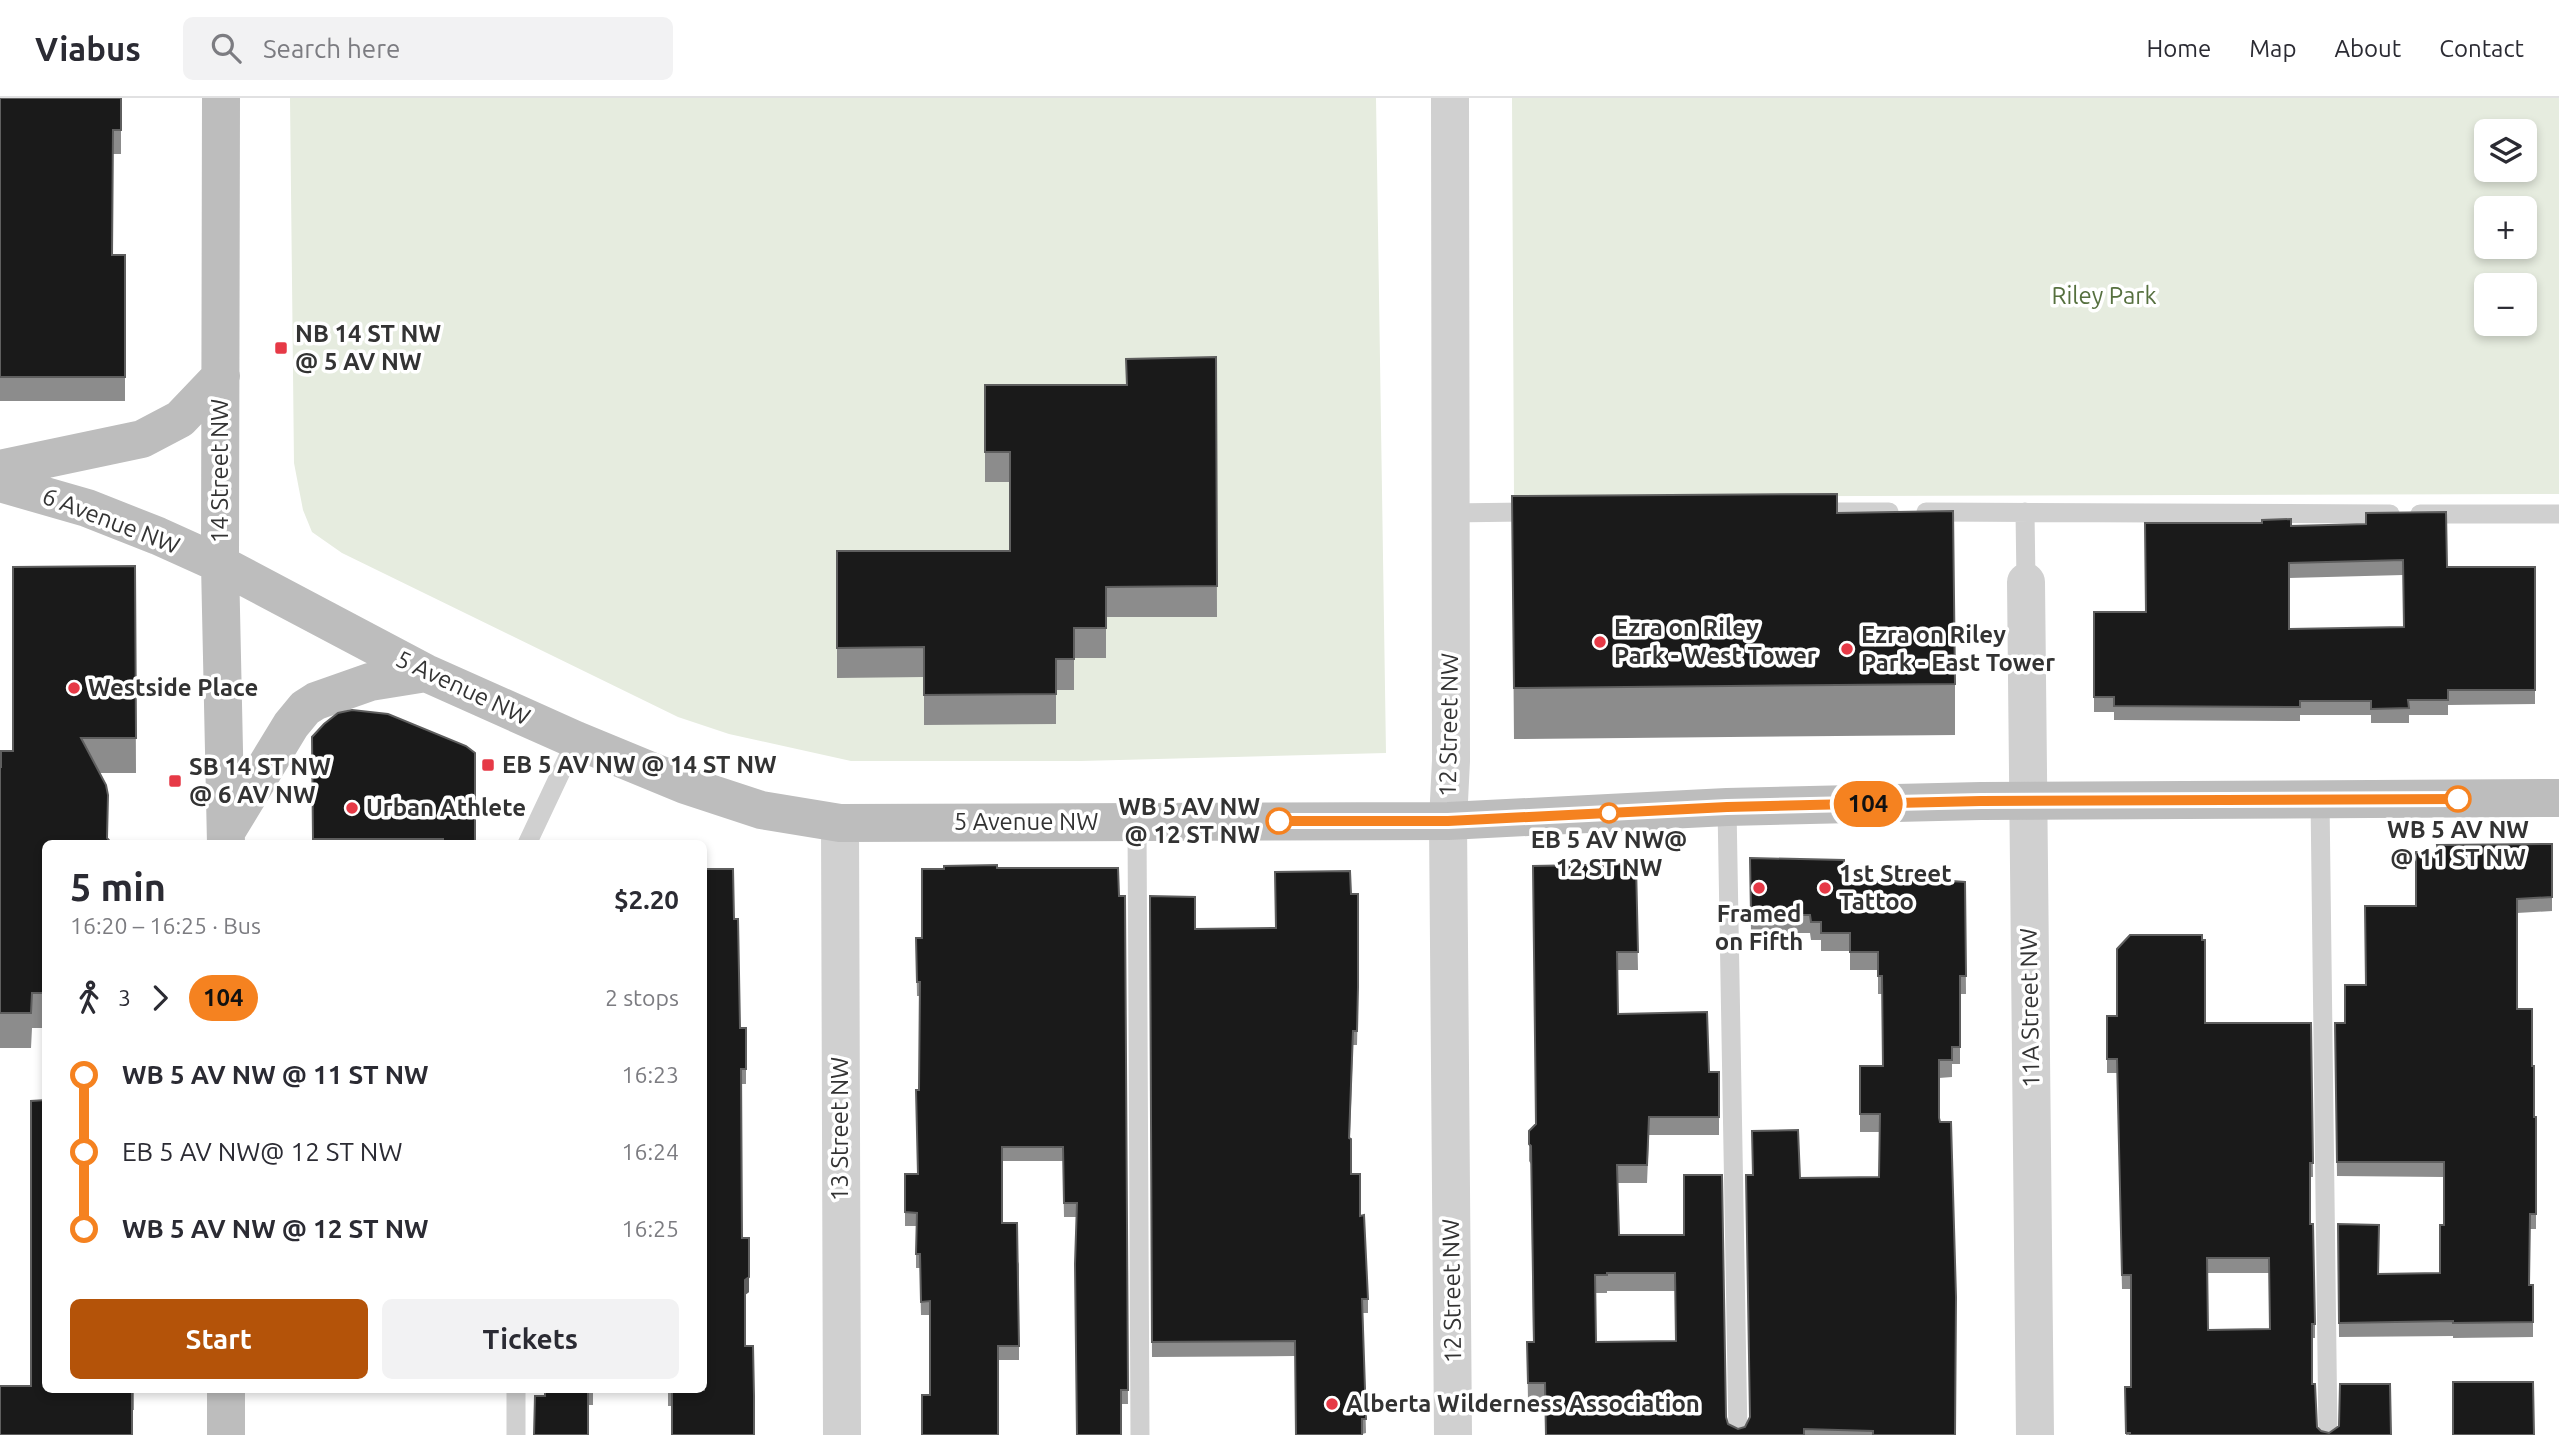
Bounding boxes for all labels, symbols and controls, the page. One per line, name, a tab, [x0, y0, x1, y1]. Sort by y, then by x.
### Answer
search box	[183, 17, 673, 80]
icon: search	[207, 29, 245, 67]
text: Viabus	[35, 30, 141, 67]
text: Search here	[263, 34, 400, 63]
text: Home	[2146, 35, 2211, 62]
text: Map	[2249, 35, 2296, 62]
text: About	[2334, 35, 2401, 62]
text: Contact	[2439, 35, 2524, 62]
map controls	[2474, 119, 2537, 336]
button: layers	[2474, 119, 2537, 182]
button: +	[2474, 196, 2537, 259]
button: −	[2474, 273, 2537, 336]
park label: Riley Park	[2051, 282, 2157, 309]
place label: NB 14 ST NW @ 5 AV NW	[295, 320, 442, 375]
marker: NB 14 ST NW @ 5 AV NW	[273, 340, 289, 356]
street label: 14 Street NW	[206, 399, 233, 543]
street label: 6 Avenue NW	[39, 482, 184, 559]
place label: Ezra on Riley Park - West Tower	[1614, 614, 1817, 669]
place label: Ezra on Riley Park - East Tower	[1861, 621, 2055, 676]
marker: Ezra on Riley Park - West Tower	[1592, 634, 1608, 650]
marker: Ezra on Riley Park - East Tower	[1839, 641, 1855, 657]
street label: 5 Avenue NW	[392, 645, 534, 730]
street label: 12 Street NW	[1434, 653, 1463, 797]
place label: Westside Place	[88, 674, 258, 701]
marker: Westside Place	[66, 680, 82, 696]
place label: EB 5 AV NW @ 14 ST NW	[502, 751, 777, 778]
place label: SB 14 ST NW @ 6 AV NW	[189, 753, 331, 808]
marker: EB 5 AV NW @ 14 ST NW	[480, 757, 496, 773]
marker: SB 14 ST NW @ 6 AV NW	[167, 773, 183, 789]
line badge: 104	[1828, 781, 1908, 827]
marker: WB 5 AV NW @ 11 ST NW	[2445, 786, 2471, 812]
text: 104	[1848, 790, 1888, 817]
place label: WB 5 AV NW @ 12 ST NW	[1118, 793, 1260, 848]
place label: Urban Athlete	[366, 794, 526, 821]
marker: Urban Athlete	[344, 800, 360, 816]
marker: EB 5 AV NW@ 12 ST NW	[1599, 803, 1619, 823]
street label: 5 Avenue NW	[954, 808, 1098, 835]
marker: WB 5 AV NW @ 12 ST NW	[1266, 808, 1292, 834]
place label: WB 5 AV NW @ 11 ST NW	[2387, 816, 2529, 871]
place label: EB 5 AV NW@ 12 ST NW	[1531, 826, 1687, 881]
place label: 1st Street Tattoo	[1839, 860, 1952, 915]
text: 5 min	[70, 866, 166, 908]
marker: Framed on Fifth	[1751, 880, 1767, 896]
marker: 1st Street Tattoo	[1817, 880, 1833, 896]
text: $2.20	[614, 885, 679, 914]
place label: Framed on Fifth	[1715, 900, 1803, 955]
text: 16:20 – 16:25 · Bus	[70, 913, 261, 938]
street label: 11A Street NW	[2015, 928, 2044, 1088]
icon: walk	[70, 979, 108, 1017]
icon: forward	[141, 979, 179, 1017]
text: 104	[203, 984, 244, 1011]
text: 3	[118, 985, 131, 1010]
text: 2 stops	[605, 985, 679, 1010]
street label: 13 Street NW	[826, 1057, 853, 1201]
text: WB 5 AV NW @ 11 ST NW	[122, 1060, 429, 1089]
text: 16:23	[621, 1062, 679, 1087]
text: EB 5 AV NW@ 12 ST NW	[122, 1137, 402, 1166]
text: 16:24	[621, 1139, 679, 1164]
text: WB 5 AV NW @ 12 ST NW	[122, 1214, 429, 1243]
text: 16:25	[621, 1216, 679, 1241]
street label: 12 Street NW	[1437, 1219, 1466, 1363]
button: Start	[70, 1299, 368, 1379]
button: Tickets	[382, 1299, 679, 1379]
place label: Alberta Wilderness Association	[1346, 1390, 1700, 1417]
marker: Alberta Wilderness Association	[1324, 1396, 1340, 1412]

